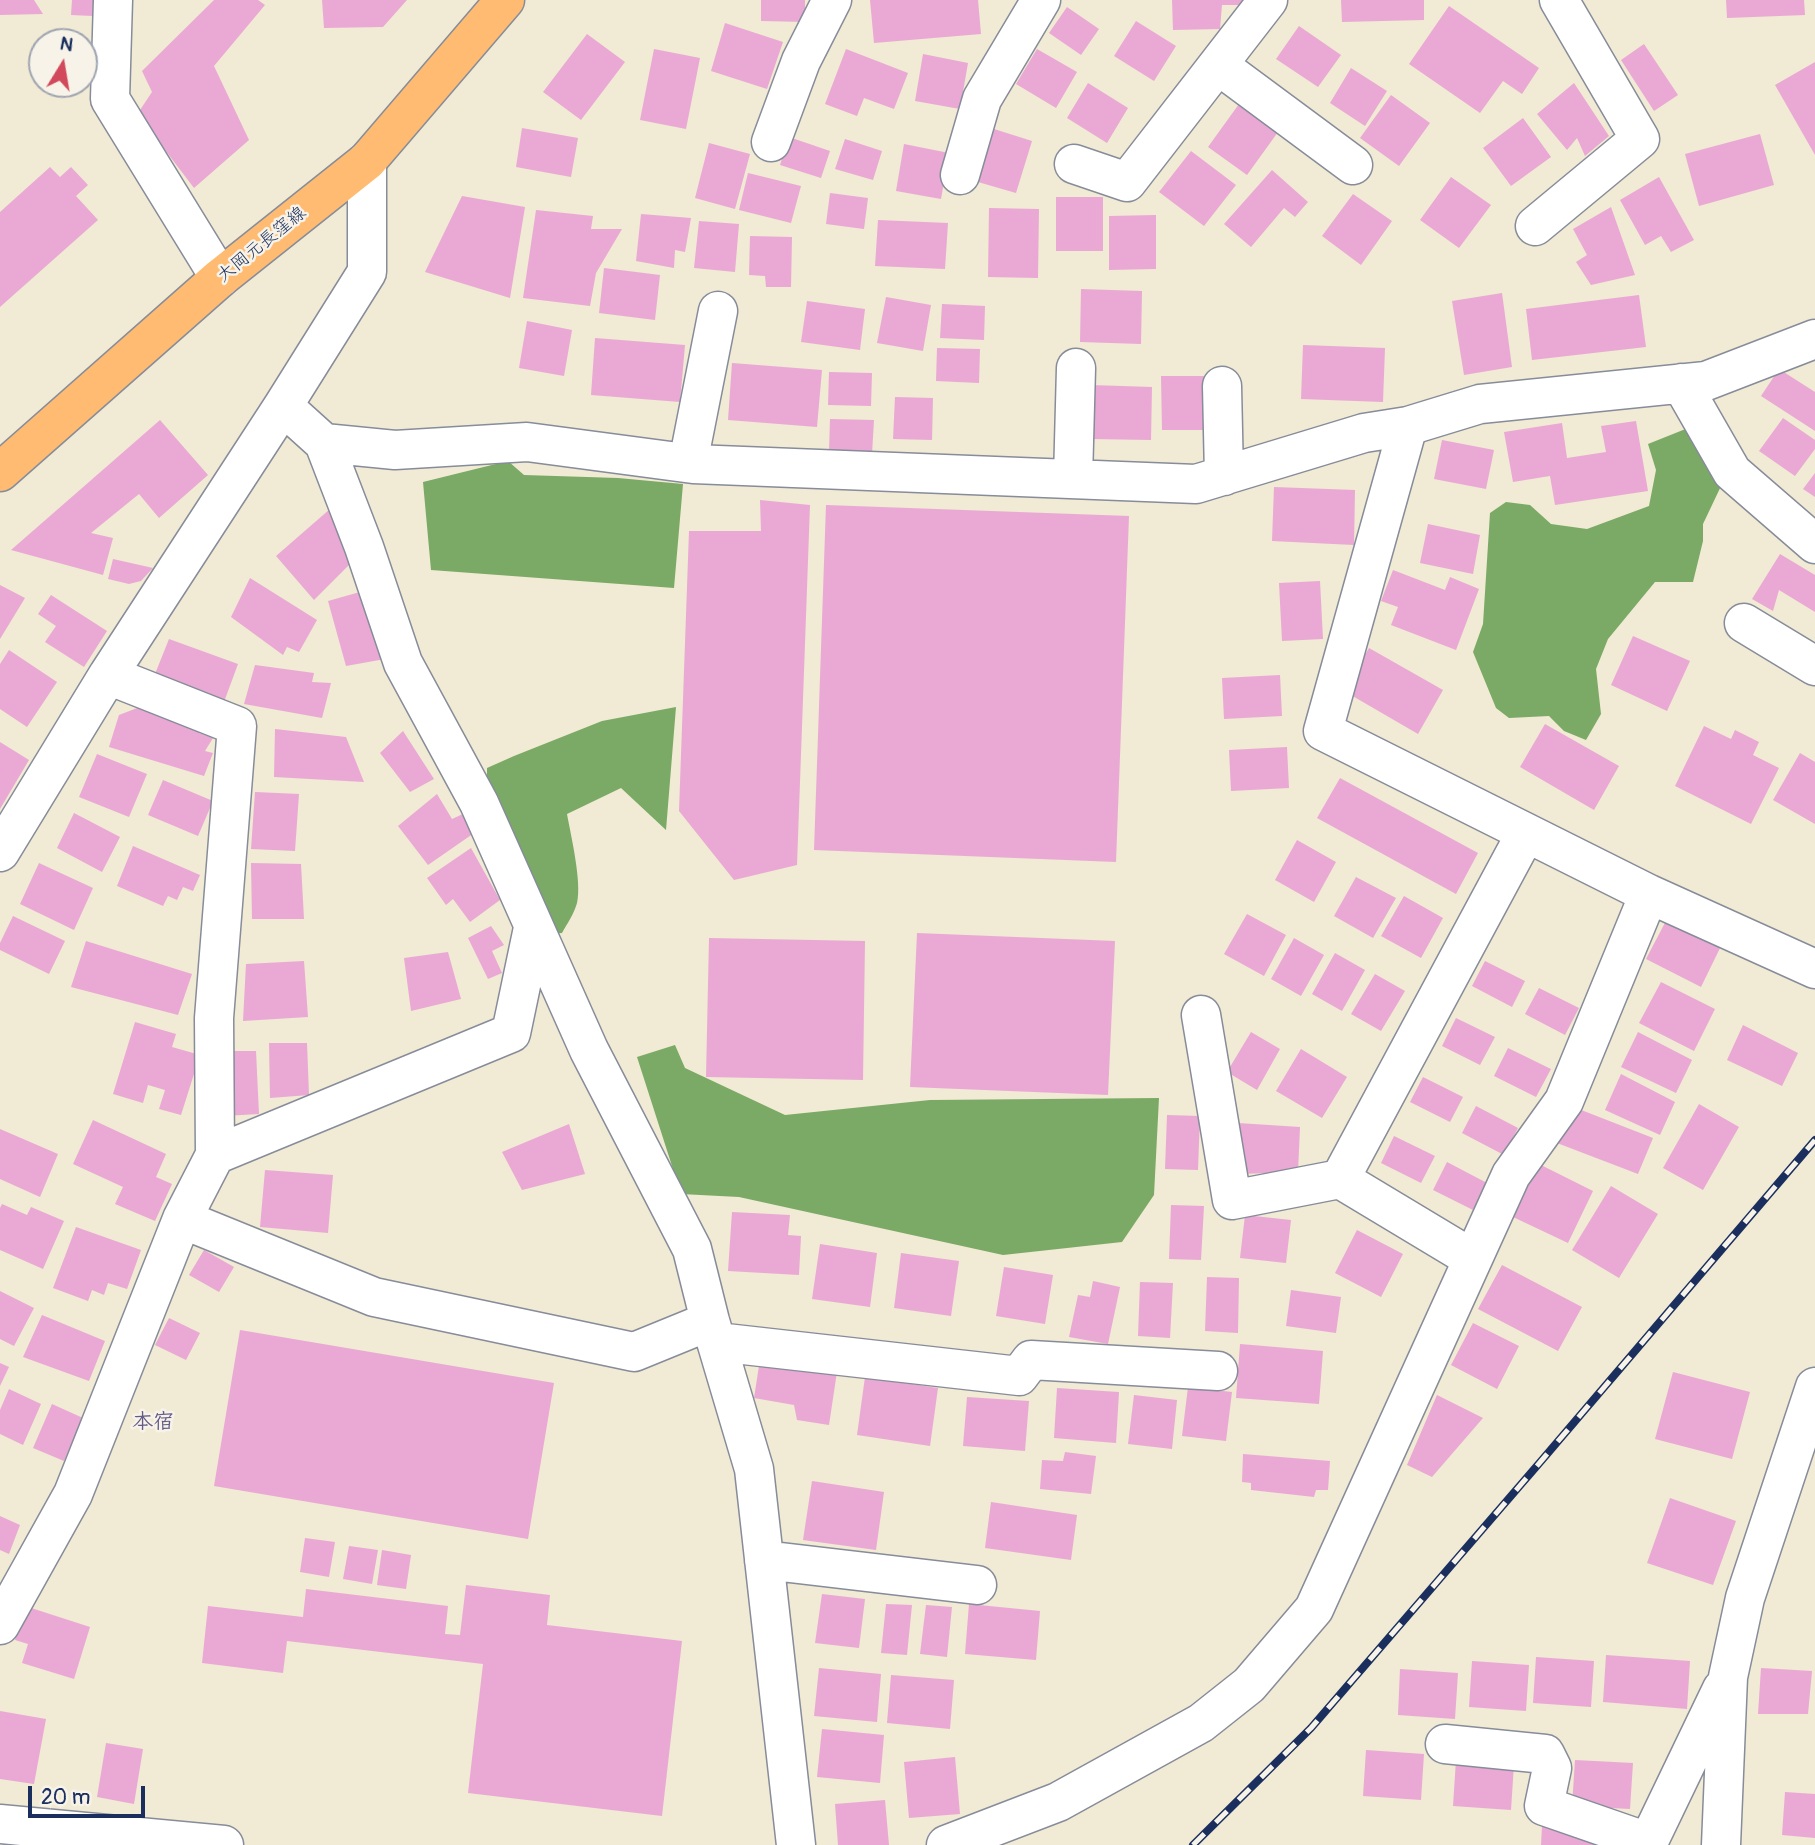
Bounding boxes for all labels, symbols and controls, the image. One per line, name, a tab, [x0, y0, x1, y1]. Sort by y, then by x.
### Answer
north arrow	[28, 28, 98, 98]
text: N	[58, 31, 75, 57]
street label: 大岡元長窪線	[213, 203, 311, 287]
district label: 本宿	[132, 1410, 174, 1436]
scale bar	[32, 1772, 149, 1816]
text: 20 m	[41, 1784, 90, 1811]

